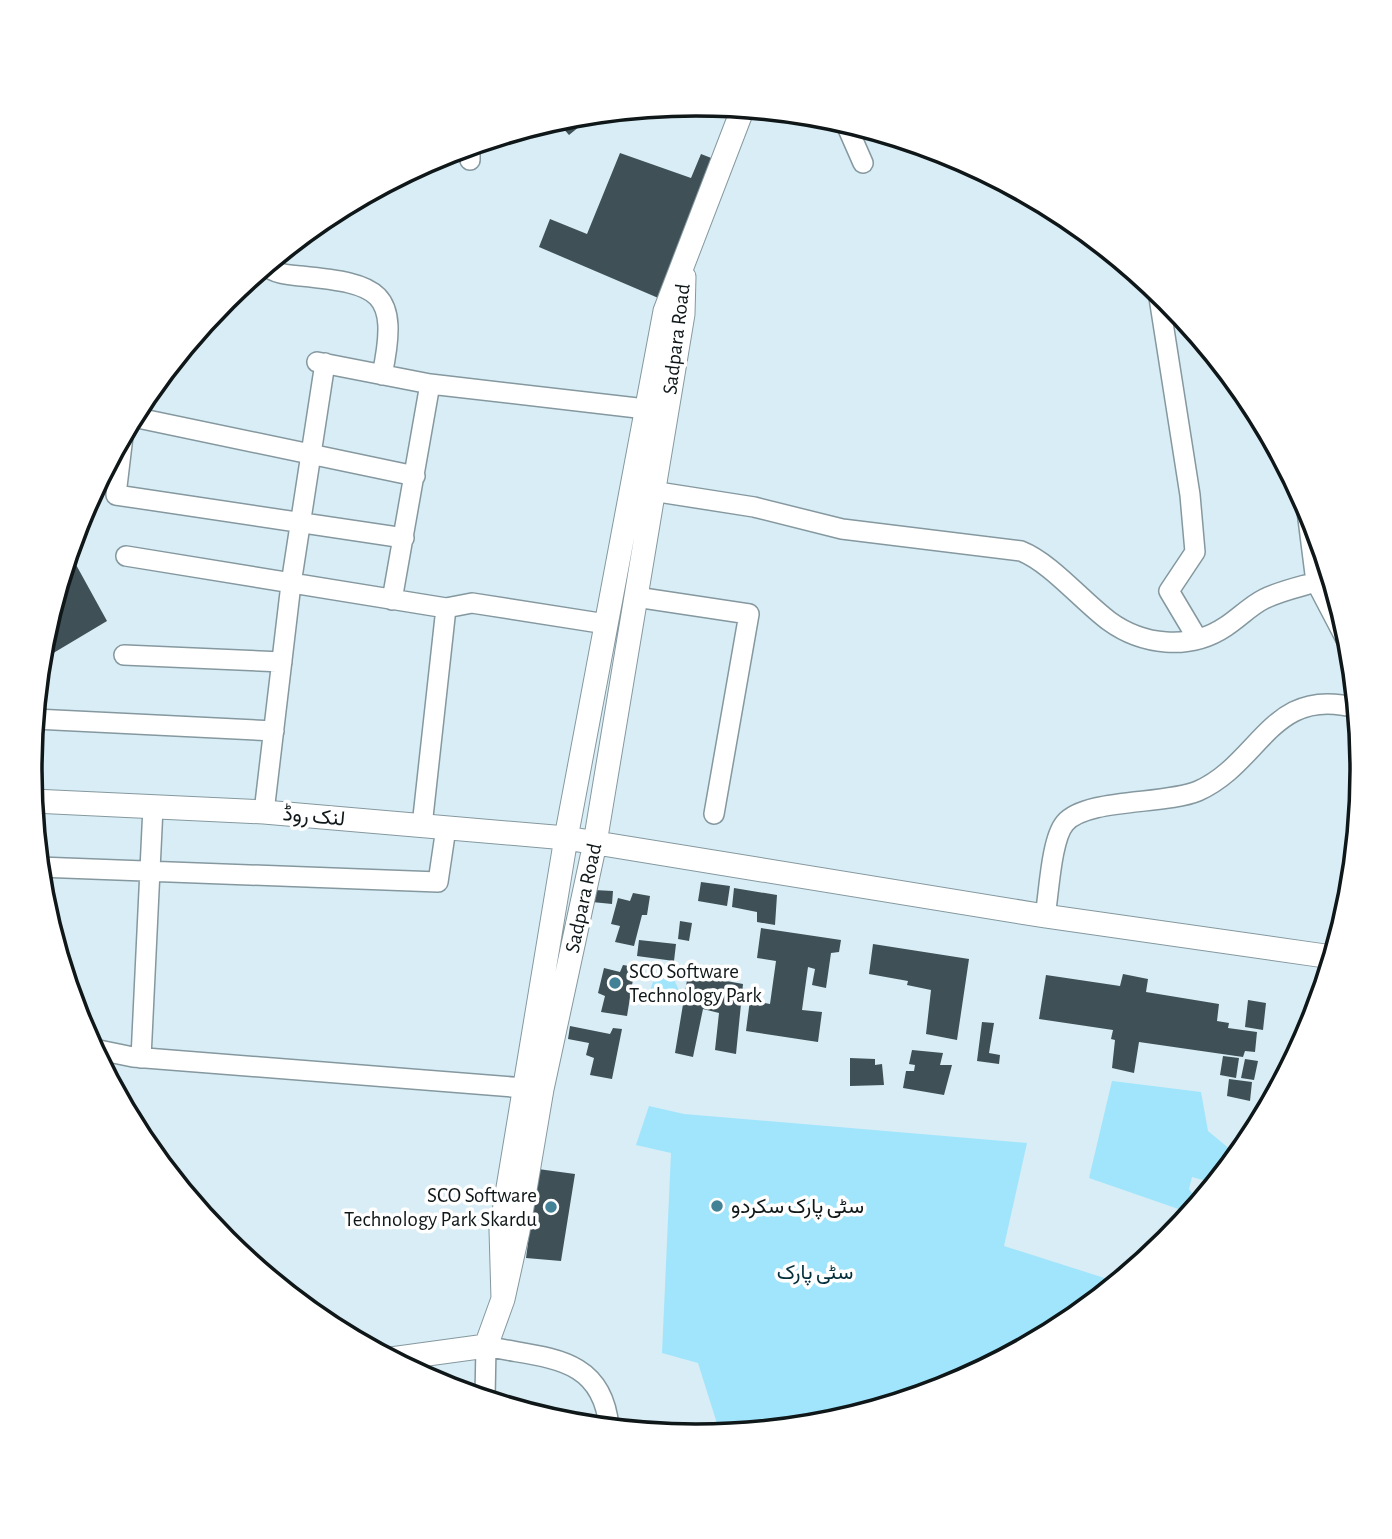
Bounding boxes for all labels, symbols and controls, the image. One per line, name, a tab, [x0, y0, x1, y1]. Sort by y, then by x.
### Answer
street label: Sadpara Road	[659, 282, 694, 396]
street label: لنک روڈ	[282, 802, 346, 832]
street label: Sadpara Road	[562, 841, 605, 955]
place label: SCO Software Technology Park	[629, 961, 762, 1006]
marker: SCO Software Technology Park	[607, 975, 623, 991]
place label: SCO Software Technology Park Skardu	[344, 1185, 537, 1230]
place label: سٹی پارک سکردو	[731, 1196, 864, 1220]
marker: سٹی پارک سکردو	[709, 1198, 725, 1214]
marker: SCO Software Technology Park Skardu	[543, 1199, 559, 1215]
park label: سٹی پارک	[777, 1262, 853, 1286]

